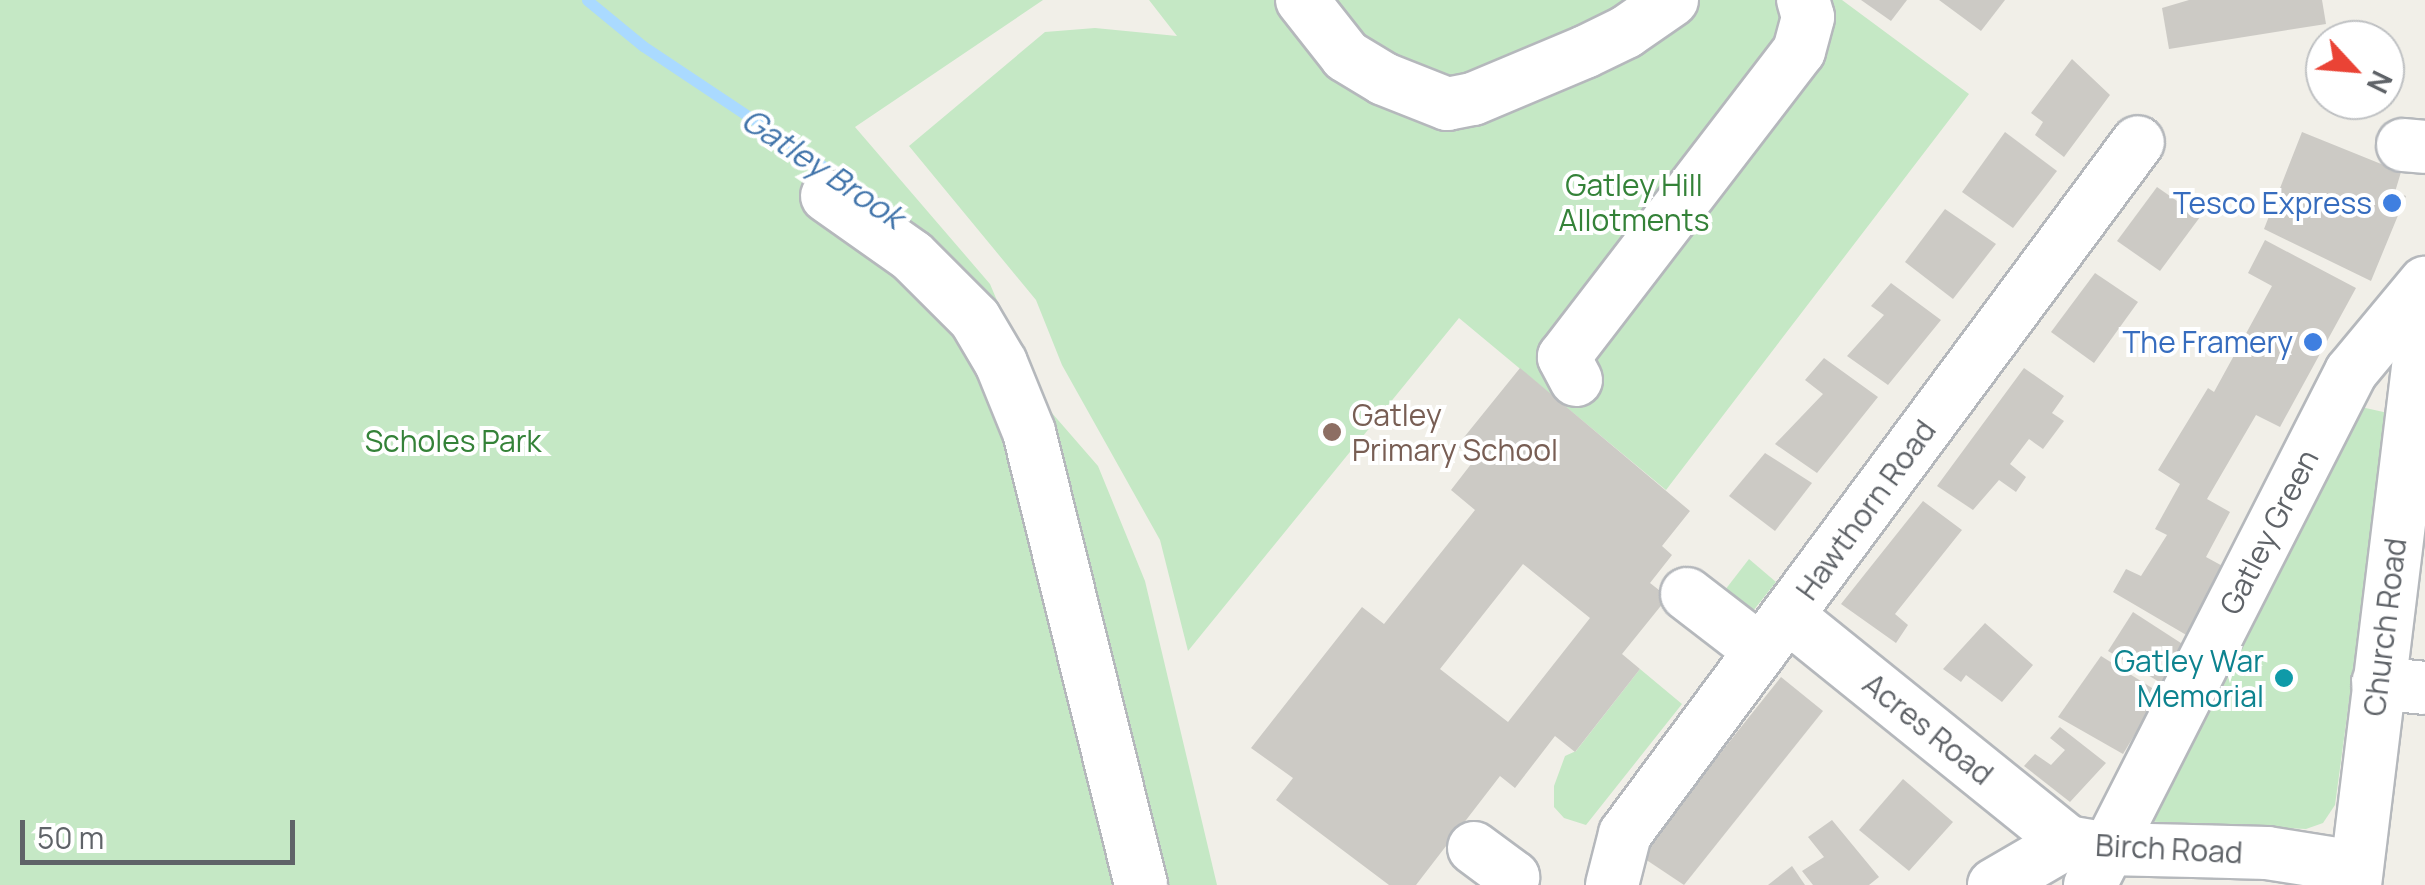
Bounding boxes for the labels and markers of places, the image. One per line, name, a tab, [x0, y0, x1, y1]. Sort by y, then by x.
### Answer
place label: Tesco Express	[2173, 185, 2372, 221]
marker: Tesco Express	[2381, 192, 2403, 214]
place label: The Framery	[2122, 324, 2293, 360]
marker: The Framery	[2302, 331, 2324, 353]
place label: Gatley Primary School	[1352, 397, 1558, 468]
marker: Gatley Primary School	[1321, 421, 1343, 443]
place label: Gatley War Memorial	[2114, 643, 2264, 714]
marker: Gatley War Memorial	[2273, 667, 2295, 689]

